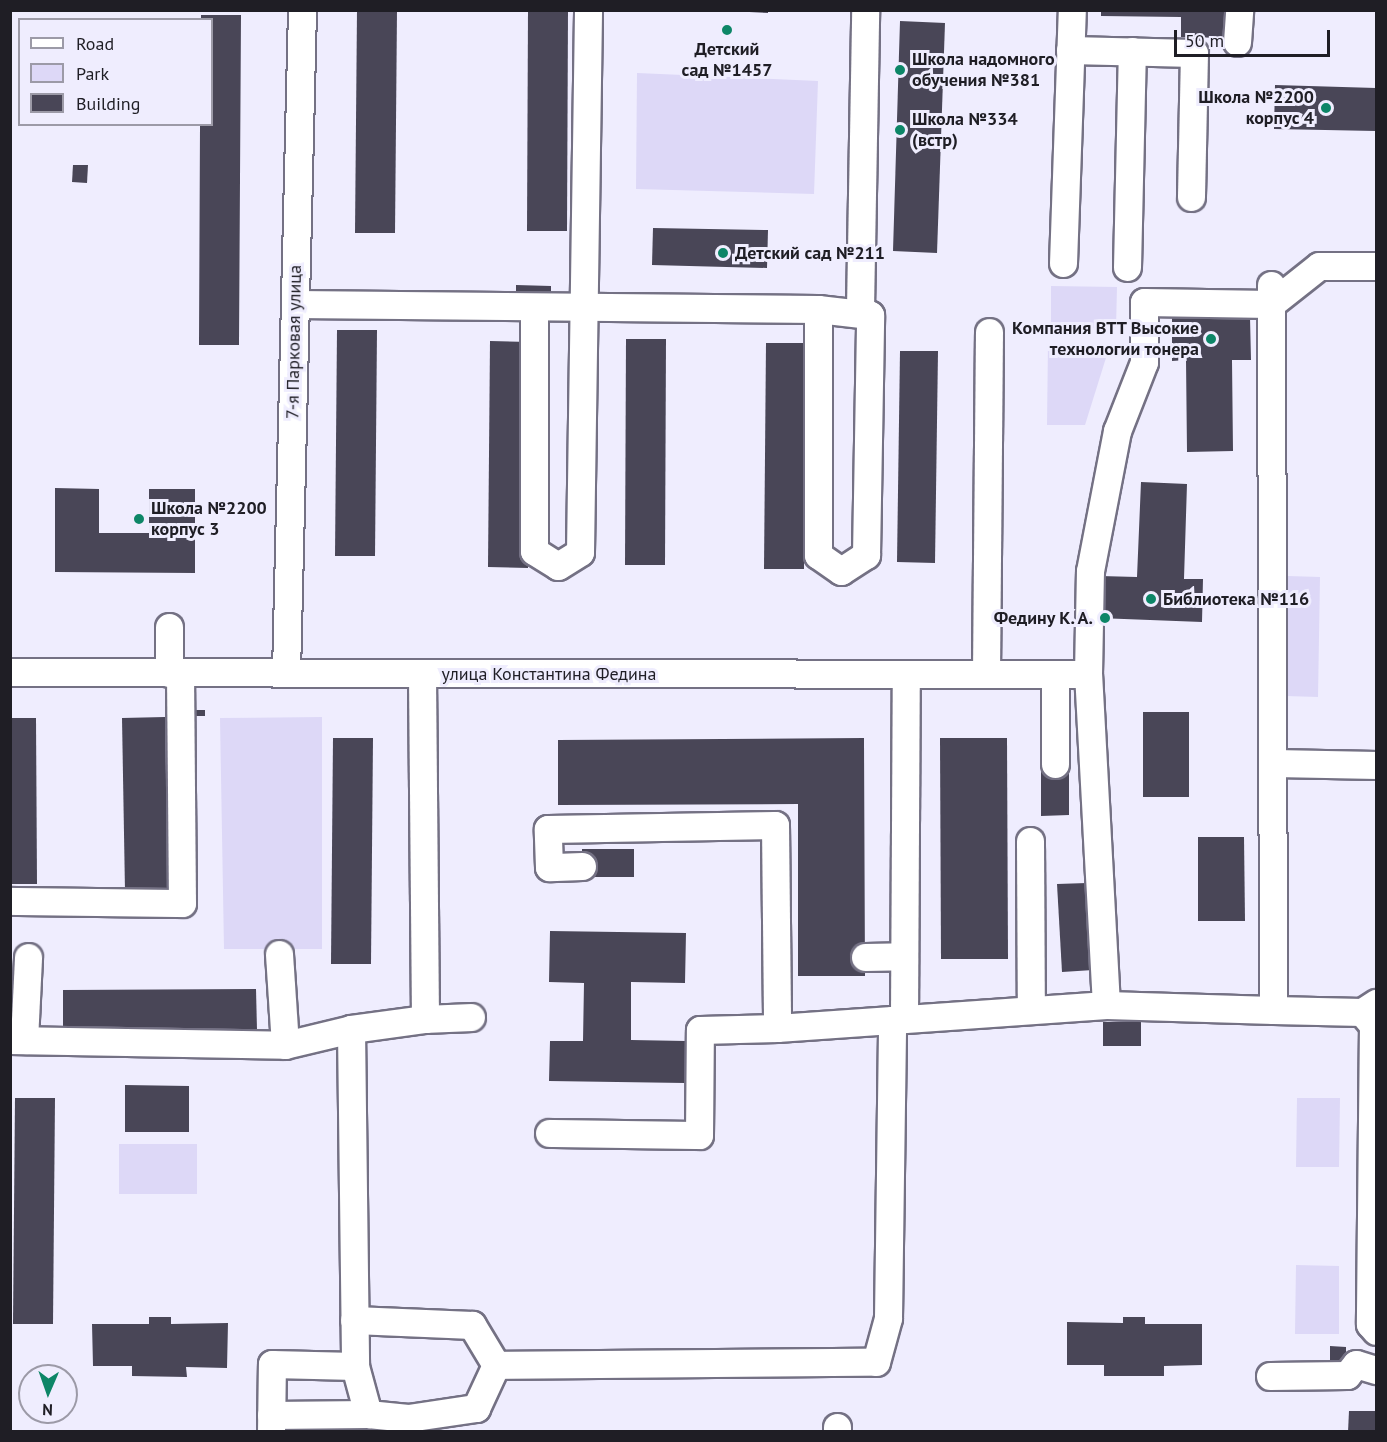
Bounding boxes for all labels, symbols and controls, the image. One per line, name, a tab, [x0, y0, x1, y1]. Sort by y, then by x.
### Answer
legend	[18, 18, 213, 126]
scale bar	[1177, 18, 1333, 56]
marker: Детский сад №1457	[720, 23, 734, 37]
text: 50 m	[1185, 29, 1224, 52]
text: Road	[76, 32, 114, 55]
place label: Детский сад №1457	[682, 39, 772, 82]
place label: Школа надомного обучения №381	[912, 49, 1055, 92]
text: Park	[76, 62, 109, 85]
marker: Школа надомного обучения №381	[893, 63, 907, 77]
place label: Школа №2200 корпус 4	[1198, 87, 1314, 130]
text: Building	[76, 92, 140, 115]
marker: Школа №2200 корпус 4	[1319, 101, 1333, 115]
place label: Школа №334 (встр)	[912, 109, 1018, 152]
marker: Школа №334 (встр)	[893, 123, 907, 137]
place label: Детский сад №211	[735, 242, 885, 264]
marker: Детский сад №211	[716, 246, 730, 260]
street label: 7-я Парковая улица	[282, 265, 306, 419]
place label: Компания ВТТ Высокие технологии тонера	[1011, 318, 1199, 360]
marker: Компания ВТТ Высокие технологии тонера	[1204, 332, 1218, 346]
place label: Школа №2200 корпус 3	[151, 498, 267, 540]
marker: Школа №2200 корпус 3	[132, 512, 146, 526]
place label: Библиотека №116	[1163, 588, 1309, 610]
marker: Библиотека №116	[1144, 592, 1158, 606]
place label: Федину К. А.	[991, 607, 1093, 629]
marker: Федину К. А.	[1098, 611, 1112, 625]
street label: улица Константина Федина	[442, 663, 656, 685]
north arrow	[18, 1364, 78, 1424]
text: N	[42, 1400, 53, 1420]

